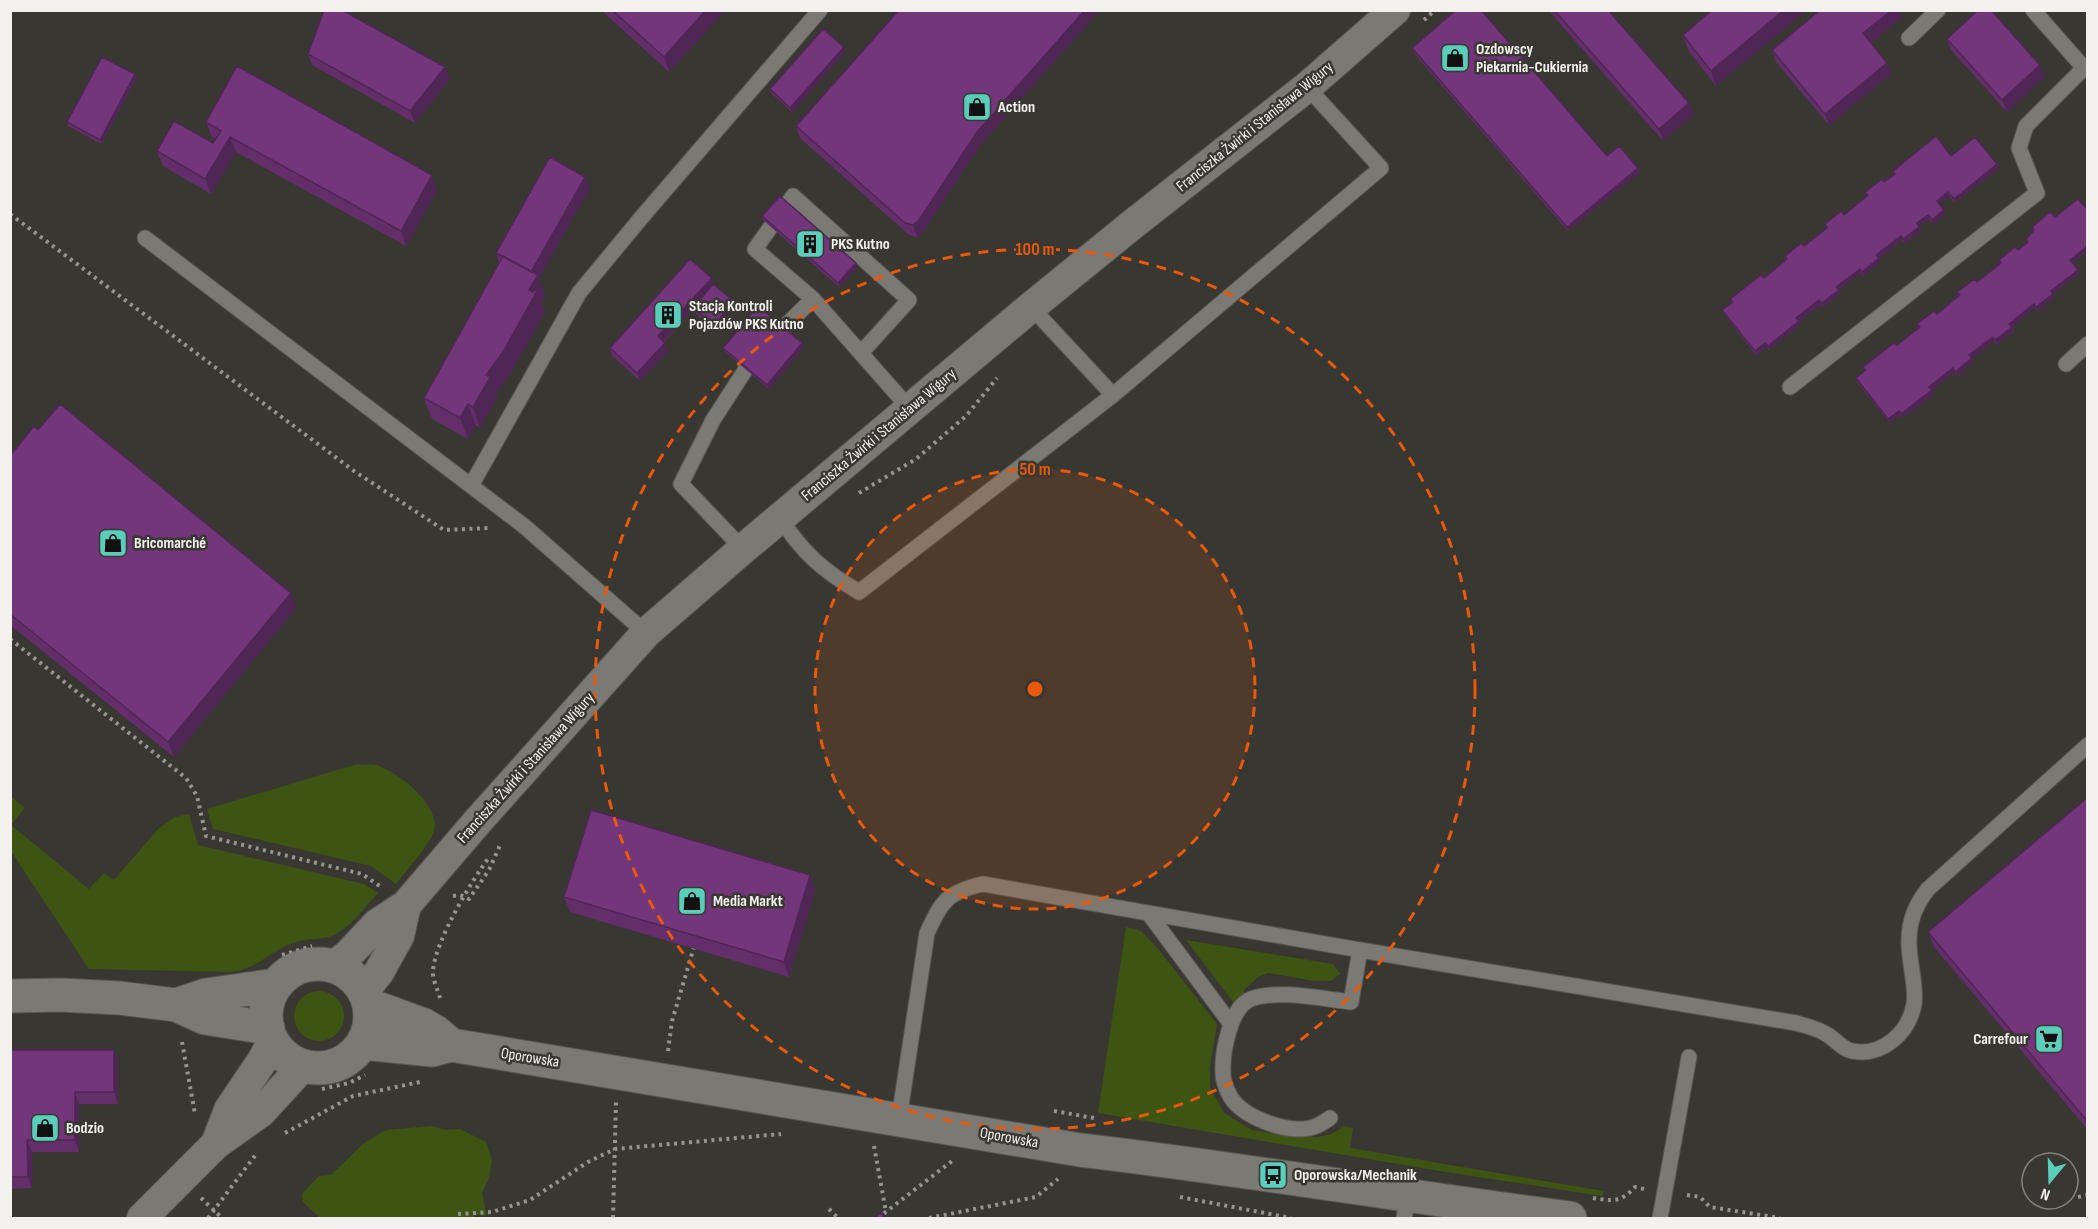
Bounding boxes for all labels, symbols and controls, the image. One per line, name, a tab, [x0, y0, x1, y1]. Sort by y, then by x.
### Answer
place label: Ozdowscy Piekarnia-Cukiernia	[1476, 40, 1588, 77]
shop icon: Ozdowscy Piekarnia-Cukiernia	[1439, 42, 1471, 74]
street label: Franciszka Żwirki i Stanisława Wigury	[1173, 58, 1337, 196]
shop icon: Action	[961, 91, 993, 123]
place label: Action	[997, 98, 1035, 117]
building icon: PKS Kutno	[794, 228, 826, 260]
place label: PKS Kutno	[831, 235, 890, 254]
text: 100 m	[1016, 239, 1055, 260]
place label: Stacja Kontroli Pojazdów PKS Kutno	[689, 297, 804, 334]
building icon: Stacja Kontroli Pojazdów PKS Kutno	[652, 299, 684, 331]
street label: Franciszka Żwirki i Stanisława Wigury	[798, 365, 960, 505]
text: 50 m	[1019, 459, 1051, 480]
shop icon: Bricomarché	[97, 527, 129, 559]
place label: Bricomarché	[134, 534, 206, 553]
centre of rings	[1025, 679, 1045, 699]
street label: Franciszka Żwirki i Stanisława Wigury	[453, 689, 599, 847]
shop icon: Media Markt	[676, 885, 708, 917]
place label: Media Markt	[713, 892, 783, 911]
supermarket icon: Carrefour	[2033, 1023, 2065, 1055]
place label: Carrefour	[1973, 1030, 2028, 1049]
street label: Oporowska	[499, 1044, 561, 1072]
shop icon: Bodzio	[29, 1112, 61, 1144]
place label: Bodzio	[66, 1119, 104, 1138]
street label: Oporowska	[978, 1124, 1040, 1152]
north arrow	[2020, 1151, 2080, 1211]
bus stop icon: Oporowska/Mechanik	[1257, 1159, 1289, 1191]
place label: Oporowska/Mechanik	[1294, 1166, 1417, 1185]
text: N	[2038, 1183, 2053, 1204]

